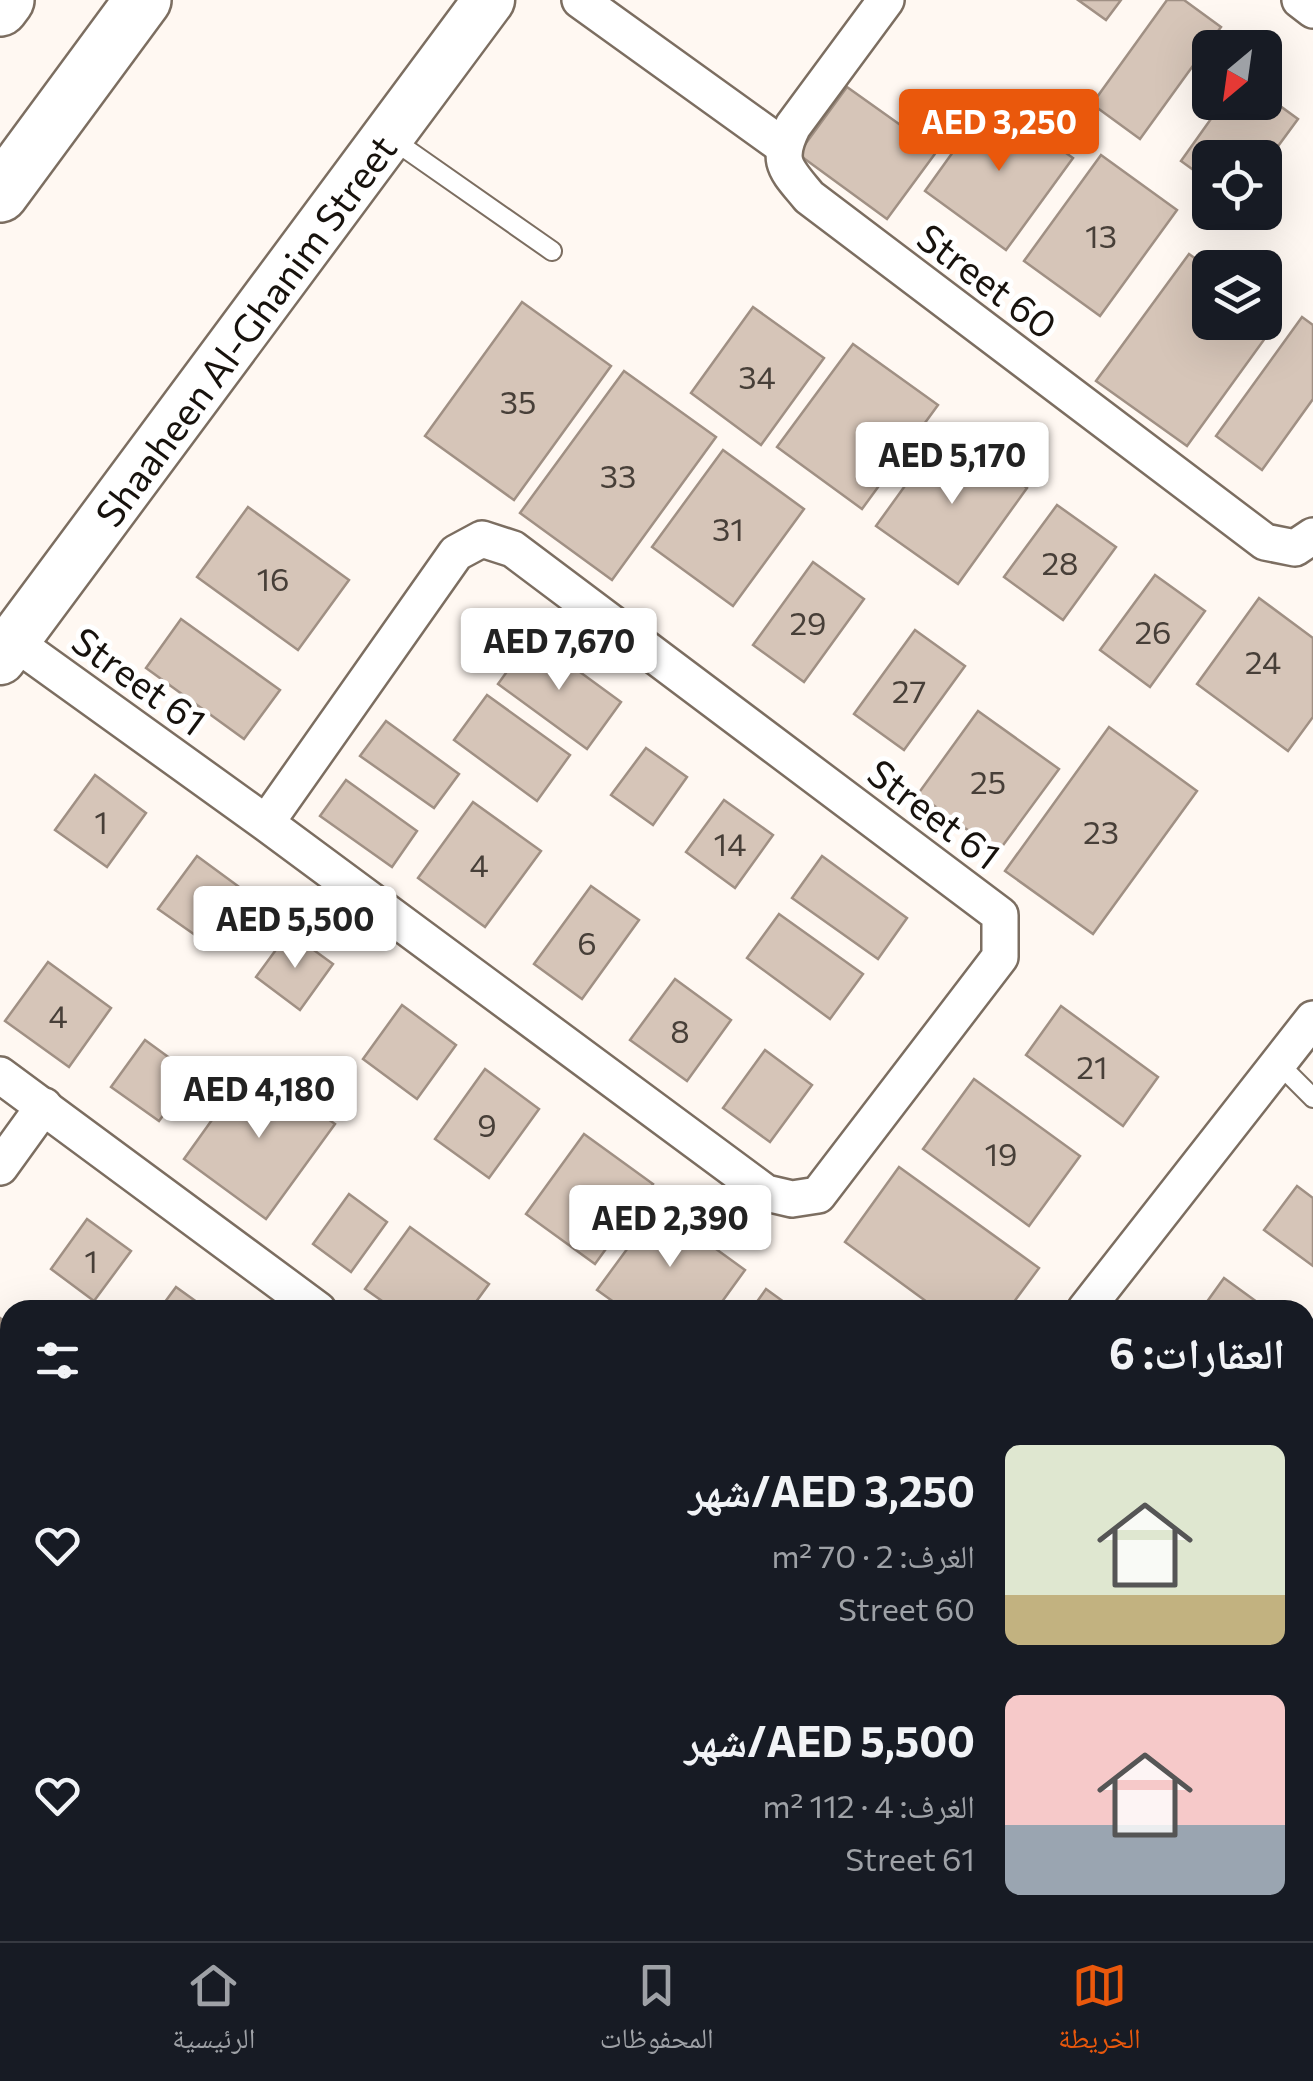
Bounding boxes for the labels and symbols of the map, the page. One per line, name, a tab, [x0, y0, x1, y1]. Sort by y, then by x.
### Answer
north arrow	[1192, 30, 1282, 120]
pin: AED 3,250	[885, 89, 1113, 174]
street label: Shaaheen Al-Ghanim Street	[84, 125, 405, 535]
street label: Street 60	[909, 212, 1067, 348]
house number: 13	[1085, 215, 1117, 255]
house number: 34	[738, 356, 776, 396]
house number: 35	[500, 381, 536, 421]
pin: AED 5,170	[838, 422, 1066, 507]
house number: 33	[600, 455, 636, 495]
house number: 31	[712, 508, 744, 548]
house number: 28	[1041, 542, 1079, 582]
house number: 16	[256, 558, 290, 598]
house number: 29	[789, 602, 827, 642]
pin: AED 7,670	[445, 608, 673, 693]
house number: 26	[1134, 611, 1172, 651]
street label: Street 61	[64, 616, 216, 744]
house number: 24	[1245, 641, 1281, 681]
house number: 27	[892, 670, 926, 710]
street label: Street 61	[859, 748, 1011, 878]
house number: 25	[970, 761, 1006, 801]
house number: 1	[94, 801, 108, 841]
house number: 23	[1083, 811, 1119, 851]
house number: 14	[714, 823, 746, 863]
house number: 4	[469, 844, 489, 884]
pin: AED 5,500	[181, 886, 409, 971]
house number: 6	[577, 922, 597, 962]
house number: 4	[48, 995, 68, 1035]
house number: 8	[670, 1010, 690, 1050]
house number: 21	[1076, 1046, 1108, 1086]
pin: AED 4,180	[145, 1056, 373, 1141]
house number: 9	[477, 1104, 497, 1144]
house number: 19	[984, 1133, 1018, 1173]
pin: AED 2,390	[556, 1185, 784, 1270]
house number: 1	[84, 1240, 98, 1280]

